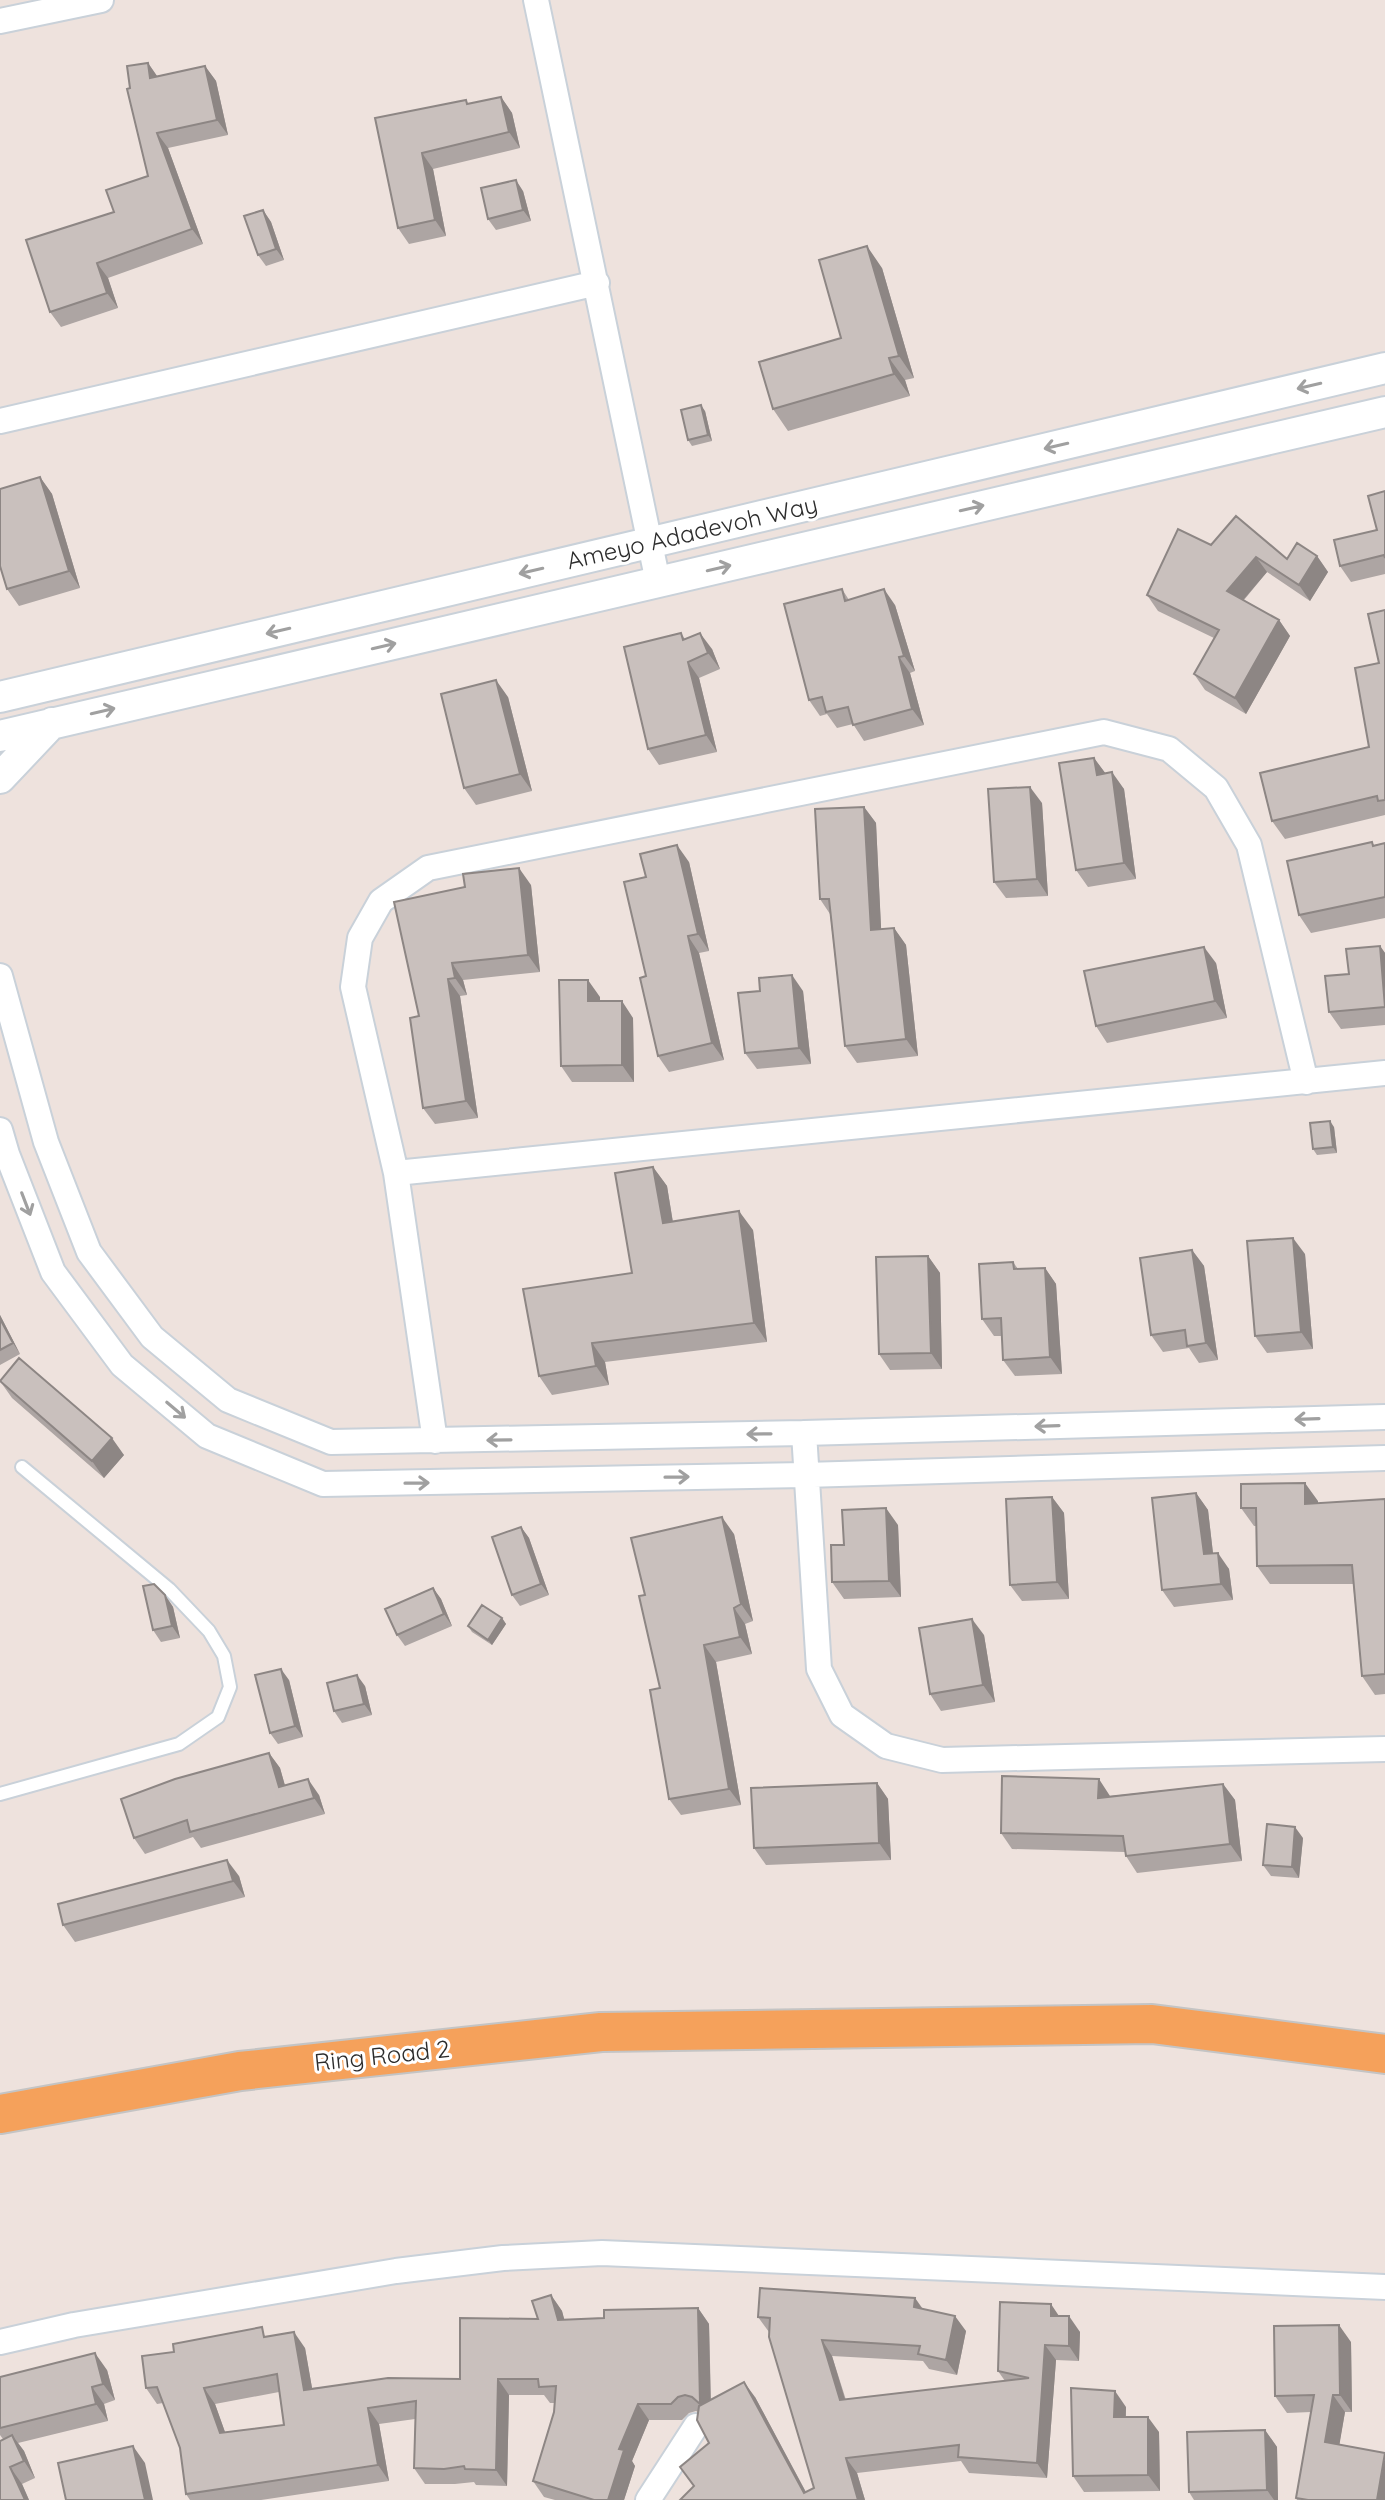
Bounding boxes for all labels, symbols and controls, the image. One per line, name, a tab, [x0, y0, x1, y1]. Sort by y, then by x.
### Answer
one-way arrow	[1297, 379, 1322, 394]
one-way arrow	[1044, 439, 1070, 454]
street label: Ameyo Adadevoh Way	[564, 489, 820, 575]
one-way arrow	[958, 500, 984, 515]
one-way arrow	[705, 559, 731, 574]
one-way arrow	[518, 564, 544, 579]
one-way arrow	[265, 624, 291, 639]
one-way arrow	[370, 638, 396, 653]
one-way arrow	[90, 703, 116, 718]
one-way arrow	[20, 1191, 34, 1216]
one-way arrow	[165, 1401, 186, 1419]
one-way arrow	[1294, 1411, 1321, 1427]
one-way arrow	[1034, 1419, 1061, 1434]
one-way arrow	[746, 1427, 773, 1442]
one-way arrow	[486, 1432, 513, 1448]
one-way arrow	[663, 1470, 690, 1485]
one-way arrow	[403, 1475, 430, 1491]
street label: Ring Road 2	[313, 2033, 451, 2077]

